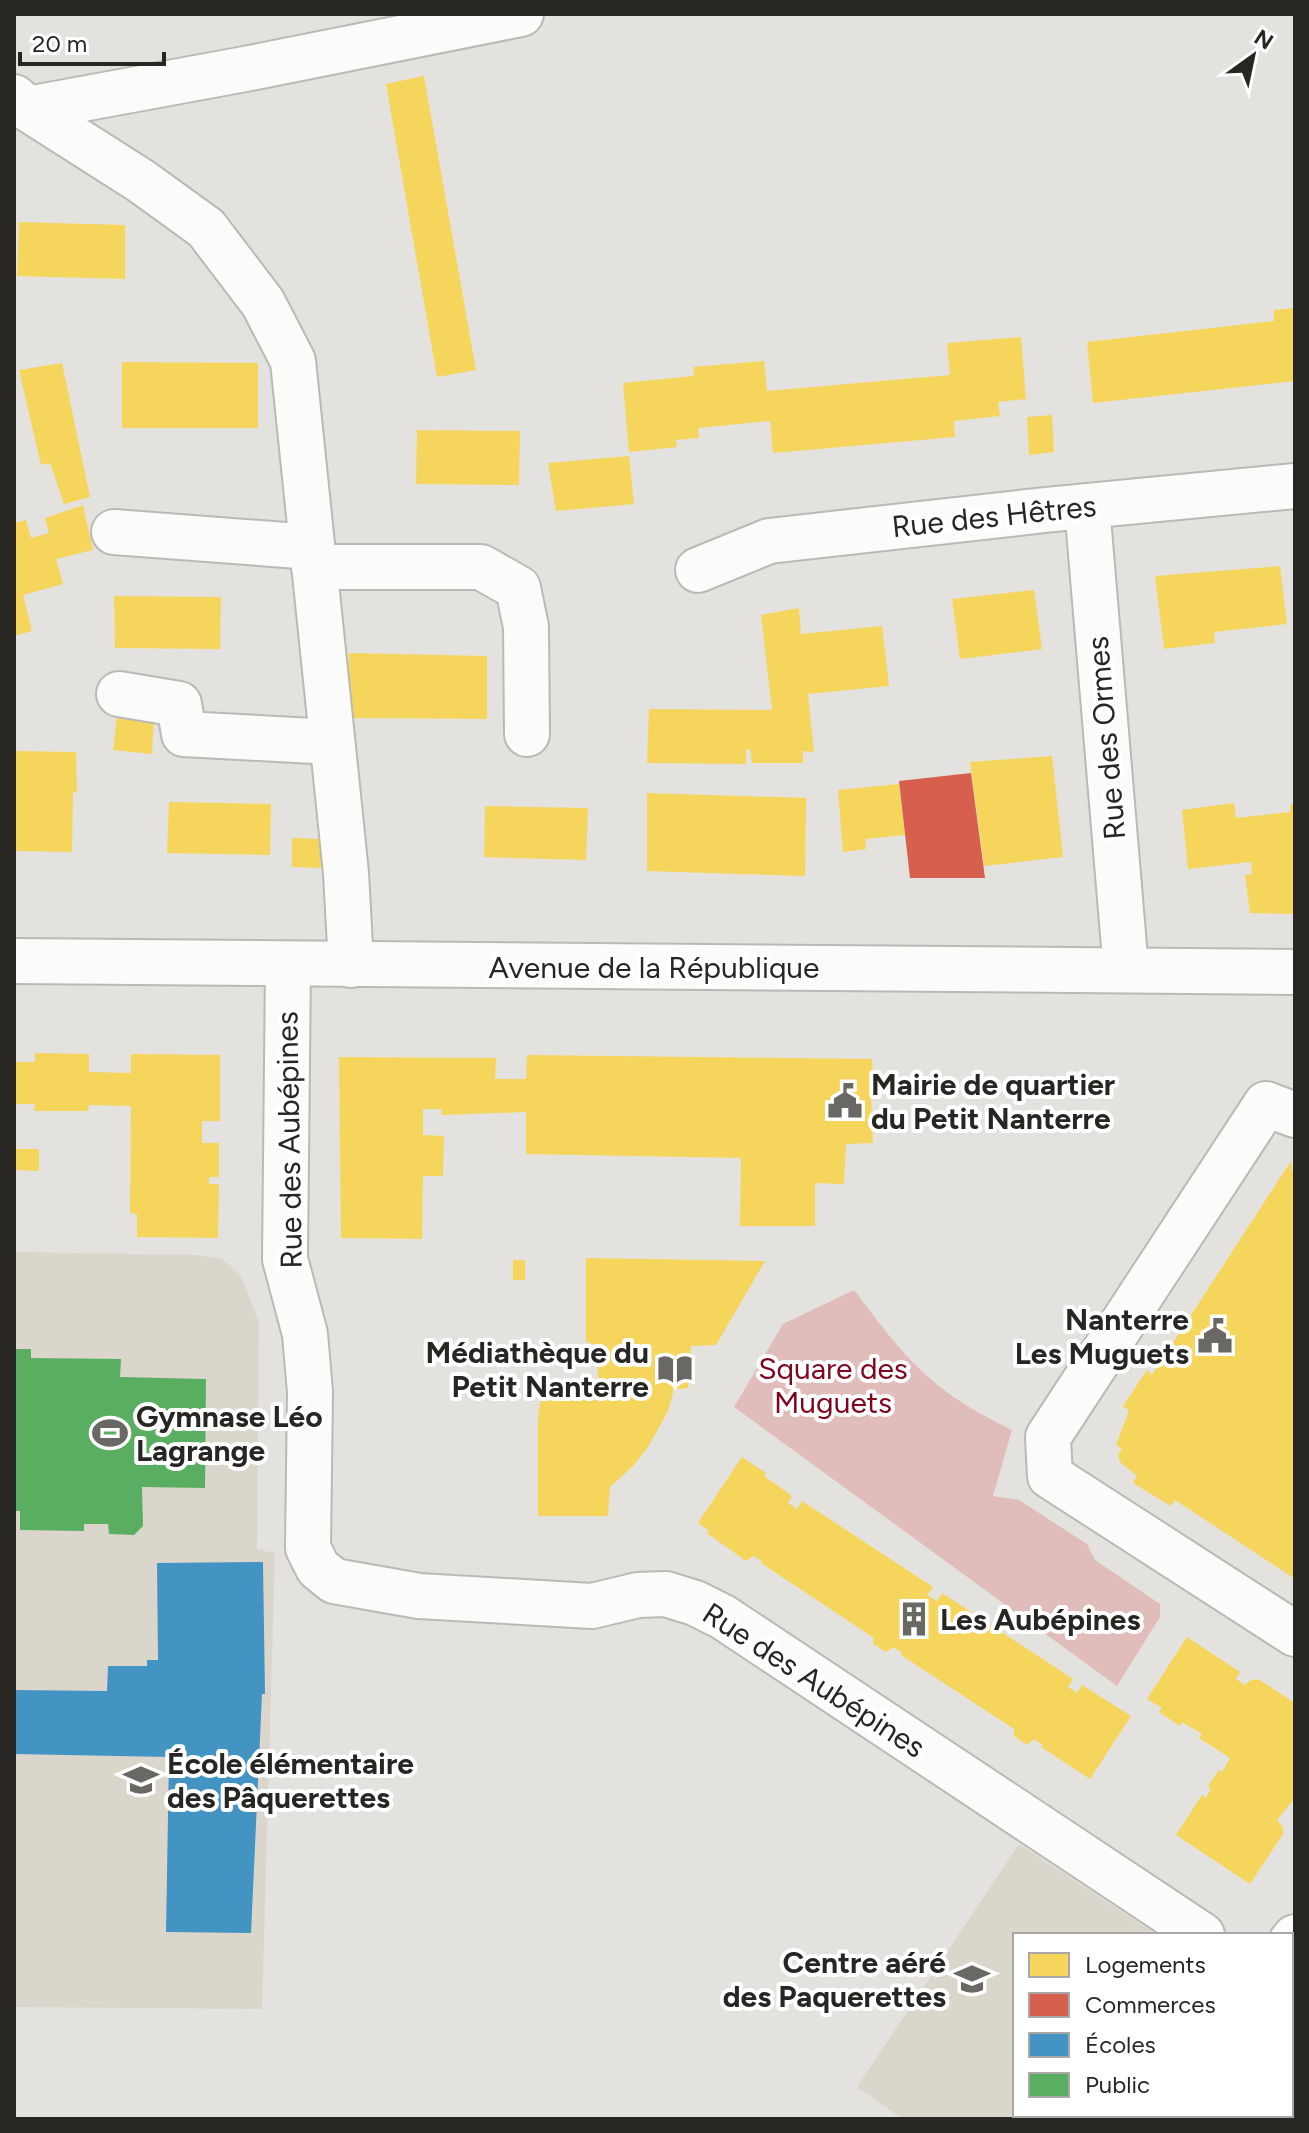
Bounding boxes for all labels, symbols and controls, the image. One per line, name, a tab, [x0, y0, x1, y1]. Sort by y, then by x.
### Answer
scale bar	[20, 16, 164, 66]
north arrow	[1213, 16, 1293, 96]
text: N	[1249, 24, 1278, 56]
text: 20 m	[32, 29, 87, 58]
street label: Rue des Hêtres	[890, 487, 1098, 545]
street label: Rue des Ormes	[1079, 635, 1133, 841]
street label: Avenue de la République	[489, 949, 819, 986]
street label: Rue des Aubépines	[268, 1011, 310, 1269]
place label: Mairie de quartier du Petit Nanterre	[871, 1066, 1115, 1137]
public building icon: Mairie de quartier du Petit Nanterre	[826, 1082, 864, 1120]
place label: Nanterre Les Muguets	[1015, 1301, 1189, 1372]
public building icon: Nanterre Les Muguets	[1196, 1317, 1234, 1355]
place label: Médiathèque du Petit Nanterre	[426, 1334, 649, 1405]
library icon: Médiathèque du Petit Nanterre	[656, 1350, 694, 1388]
park label: Square des Muguets	[758, 1350, 908, 1421]
place label: Gymnase Léo Lagrange	[136, 1398, 323, 1469]
sports icon: Gymnase Léo Lagrange	[91, 1414, 129, 1452]
street label: Rue des Aubépines	[696, 1594, 932, 1766]
building icon: Les Aubépines	[895, 1600, 933, 1638]
place label: Les Aubépines	[940, 1601, 1140, 1638]
place label: École élémentaire des Pâquerettes	[167, 1745, 414, 1816]
school or university icon: École élémentaire des Pâquerettes	[122, 1761, 160, 1799]
legend	[1013, 1933, 1293, 2117]
place label: Centre aéré des Paquerettes	[723, 1944, 946, 2015]
text: Logements	[1085, 1950, 1206, 1979]
school or university icon: Centre aéré des Paquerettes	[953, 1960, 991, 1998]
text: Commerces	[1085, 1990, 1216, 2019]
text: Écoles	[1085, 2030, 1156, 2059]
text: Public	[1085, 2070, 1150, 2099]

